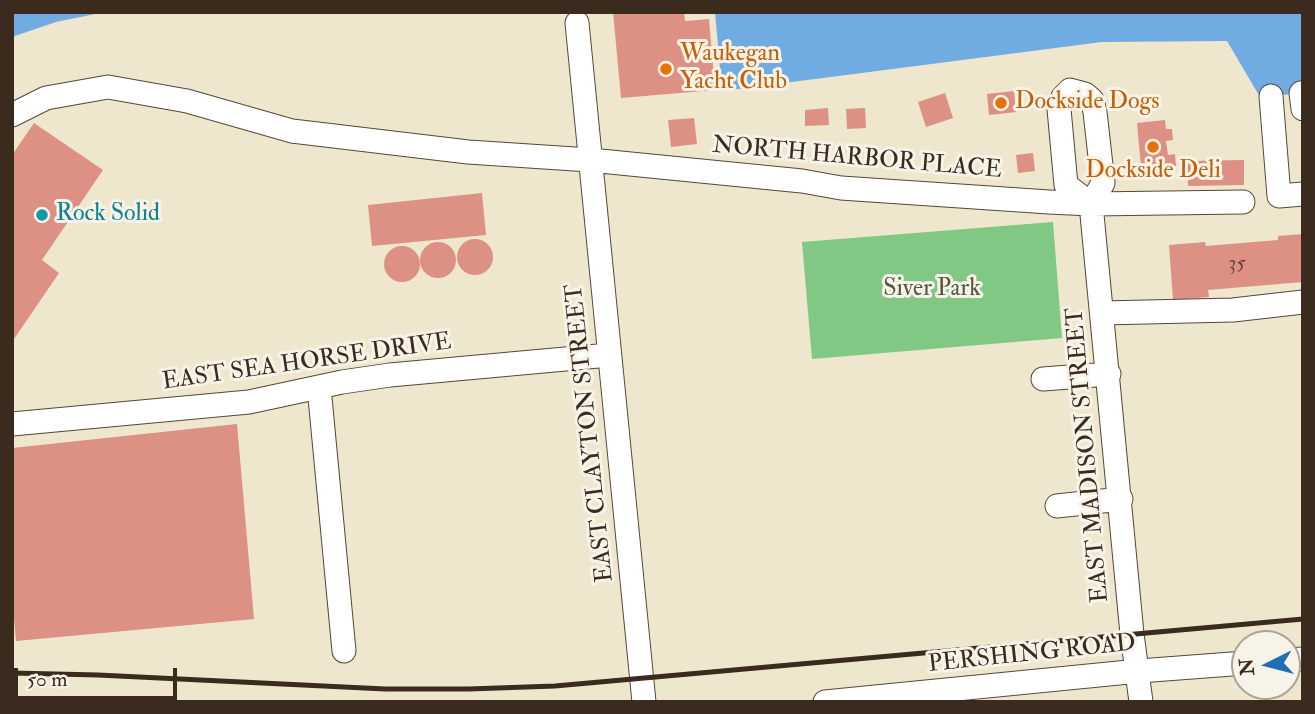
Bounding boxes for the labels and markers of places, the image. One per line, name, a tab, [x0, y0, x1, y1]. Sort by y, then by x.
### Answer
place label: Waukegan Yacht Club	[680, 41, 787, 97]
marker: Waukegan Yacht Club	[658, 61, 674, 77]
place label: Dockside Dogs	[1015, 89, 1160, 117]
marker: Dockside Dogs	[993, 95, 1009, 111]
marker: Dockside Deli	[1145, 139, 1161, 155]
place label: Dockside Deli	[1085, 158, 1221, 186]
place label: Rock Solid	[56, 201, 160, 229]
marker: Rock Solid	[34, 207, 50, 223]

